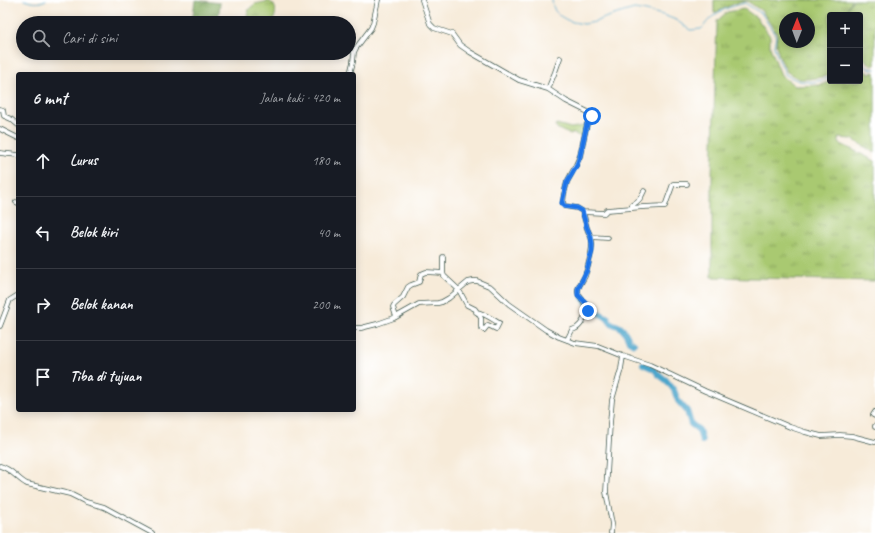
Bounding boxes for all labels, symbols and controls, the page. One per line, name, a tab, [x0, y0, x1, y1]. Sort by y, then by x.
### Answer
north arrow	[779, 12, 815, 48]
map controls	[827, 12, 863, 84]
button: +	[827, 12, 863, 48]
search box	[16, 16, 356, 60]
icon: search	[30, 27, 52, 49]
text: Cari di sini	[62, 29, 117, 48]
button: −	[827, 48, 863, 84]
text: 6 mnt	[32, 88, 67, 109]
text: Jalan kaki · 420 m	[260, 90, 340, 106]
route start	[583, 107, 601, 125]
icon: ahead	[32, 150, 54, 172]
text: Lurus	[70, 151, 98, 170]
text: 180 m	[312, 153, 340, 169]
icon: left	[32, 222, 54, 244]
text: Belok kiri	[70, 223, 117, 242]
text: 40 m	[318, 225, 340, 241]
icon: right	[32, 294, 54, 316]
text: Belok kanan	[70, 295, 133, 314]
text: 200 m	[312, 297, 340, 313]
route end	[579, 302, 597, 320]
icon: arrive	[32, 366, 54, 388]
text: Tiba di tujuan	[70, 367, 141, 386]

